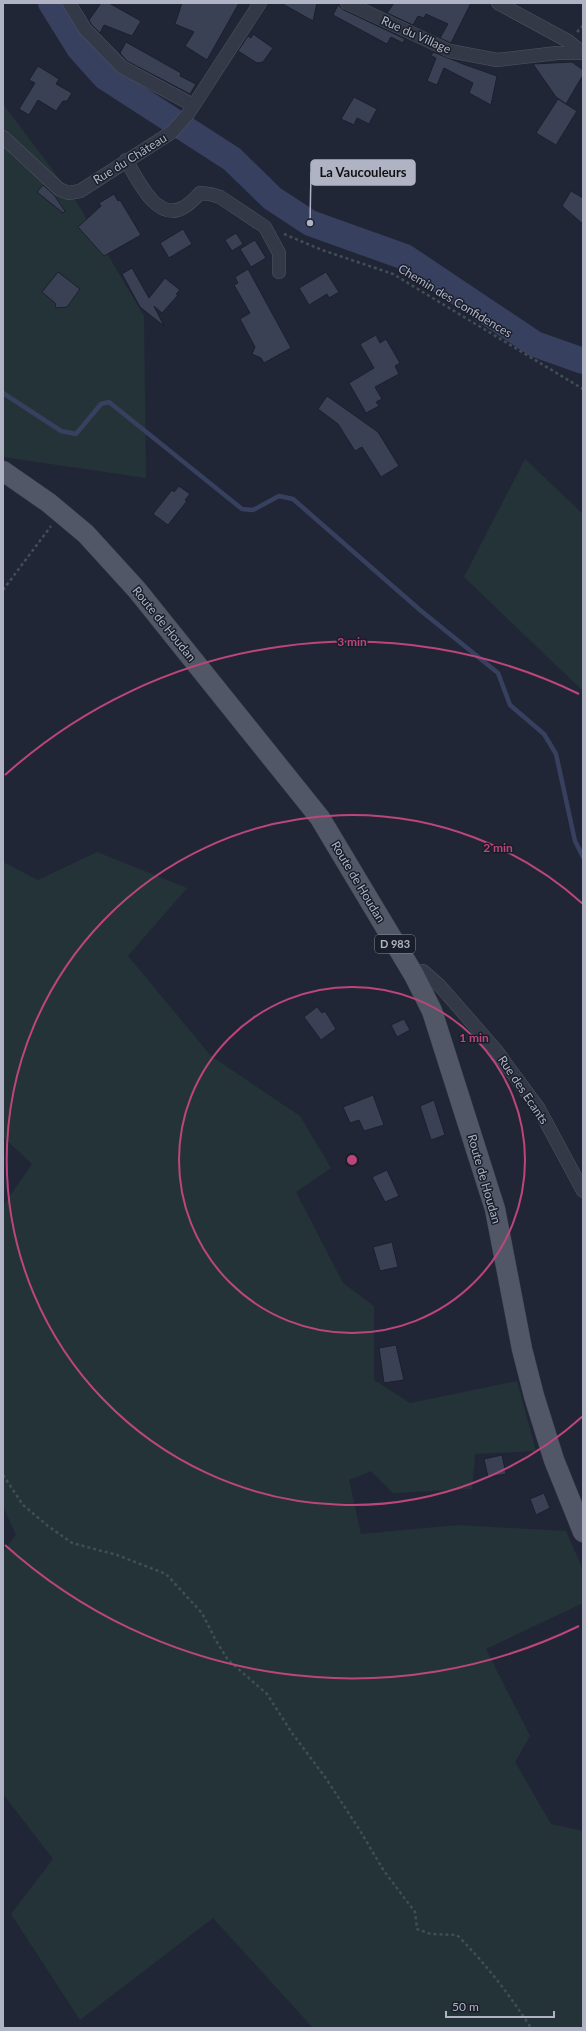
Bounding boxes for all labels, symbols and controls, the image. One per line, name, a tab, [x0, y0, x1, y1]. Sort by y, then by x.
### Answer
street label: Rue du Village	[379, 13, 453, 57]
street label: Rue du Château	[90, 130, 169, 187]
callout: La Vaucouleurs	[311, 160, 415, 185]
text: La Vaucouleurs	[320, 164, 407, 180]
street label: Chemin des Confidences	[396, 261, 515, 340]
street label: Route de Houdan	[130, 583, 199, 664]
text: 3 min	[337, 634, 367, 649]
street label: Route de Houdan	[328, 838, 389, 925]
text: 2 min	[483, 840, 513, 855]
road number: D 983	[375, 935, 415, 953]
text: 1 min	[459, 1030, 489, 1045]
street label: Rue des Ecants	[495, 1053, 552, 1127]
street label: Route de Houdan	[465, 1132, 504, 1225]
centre of rings	[345, 1153, 359, 1167]
scale bar	[446, 1993, 554, 2019]
text: 50 m	[452, 1999, 479, 2014]

